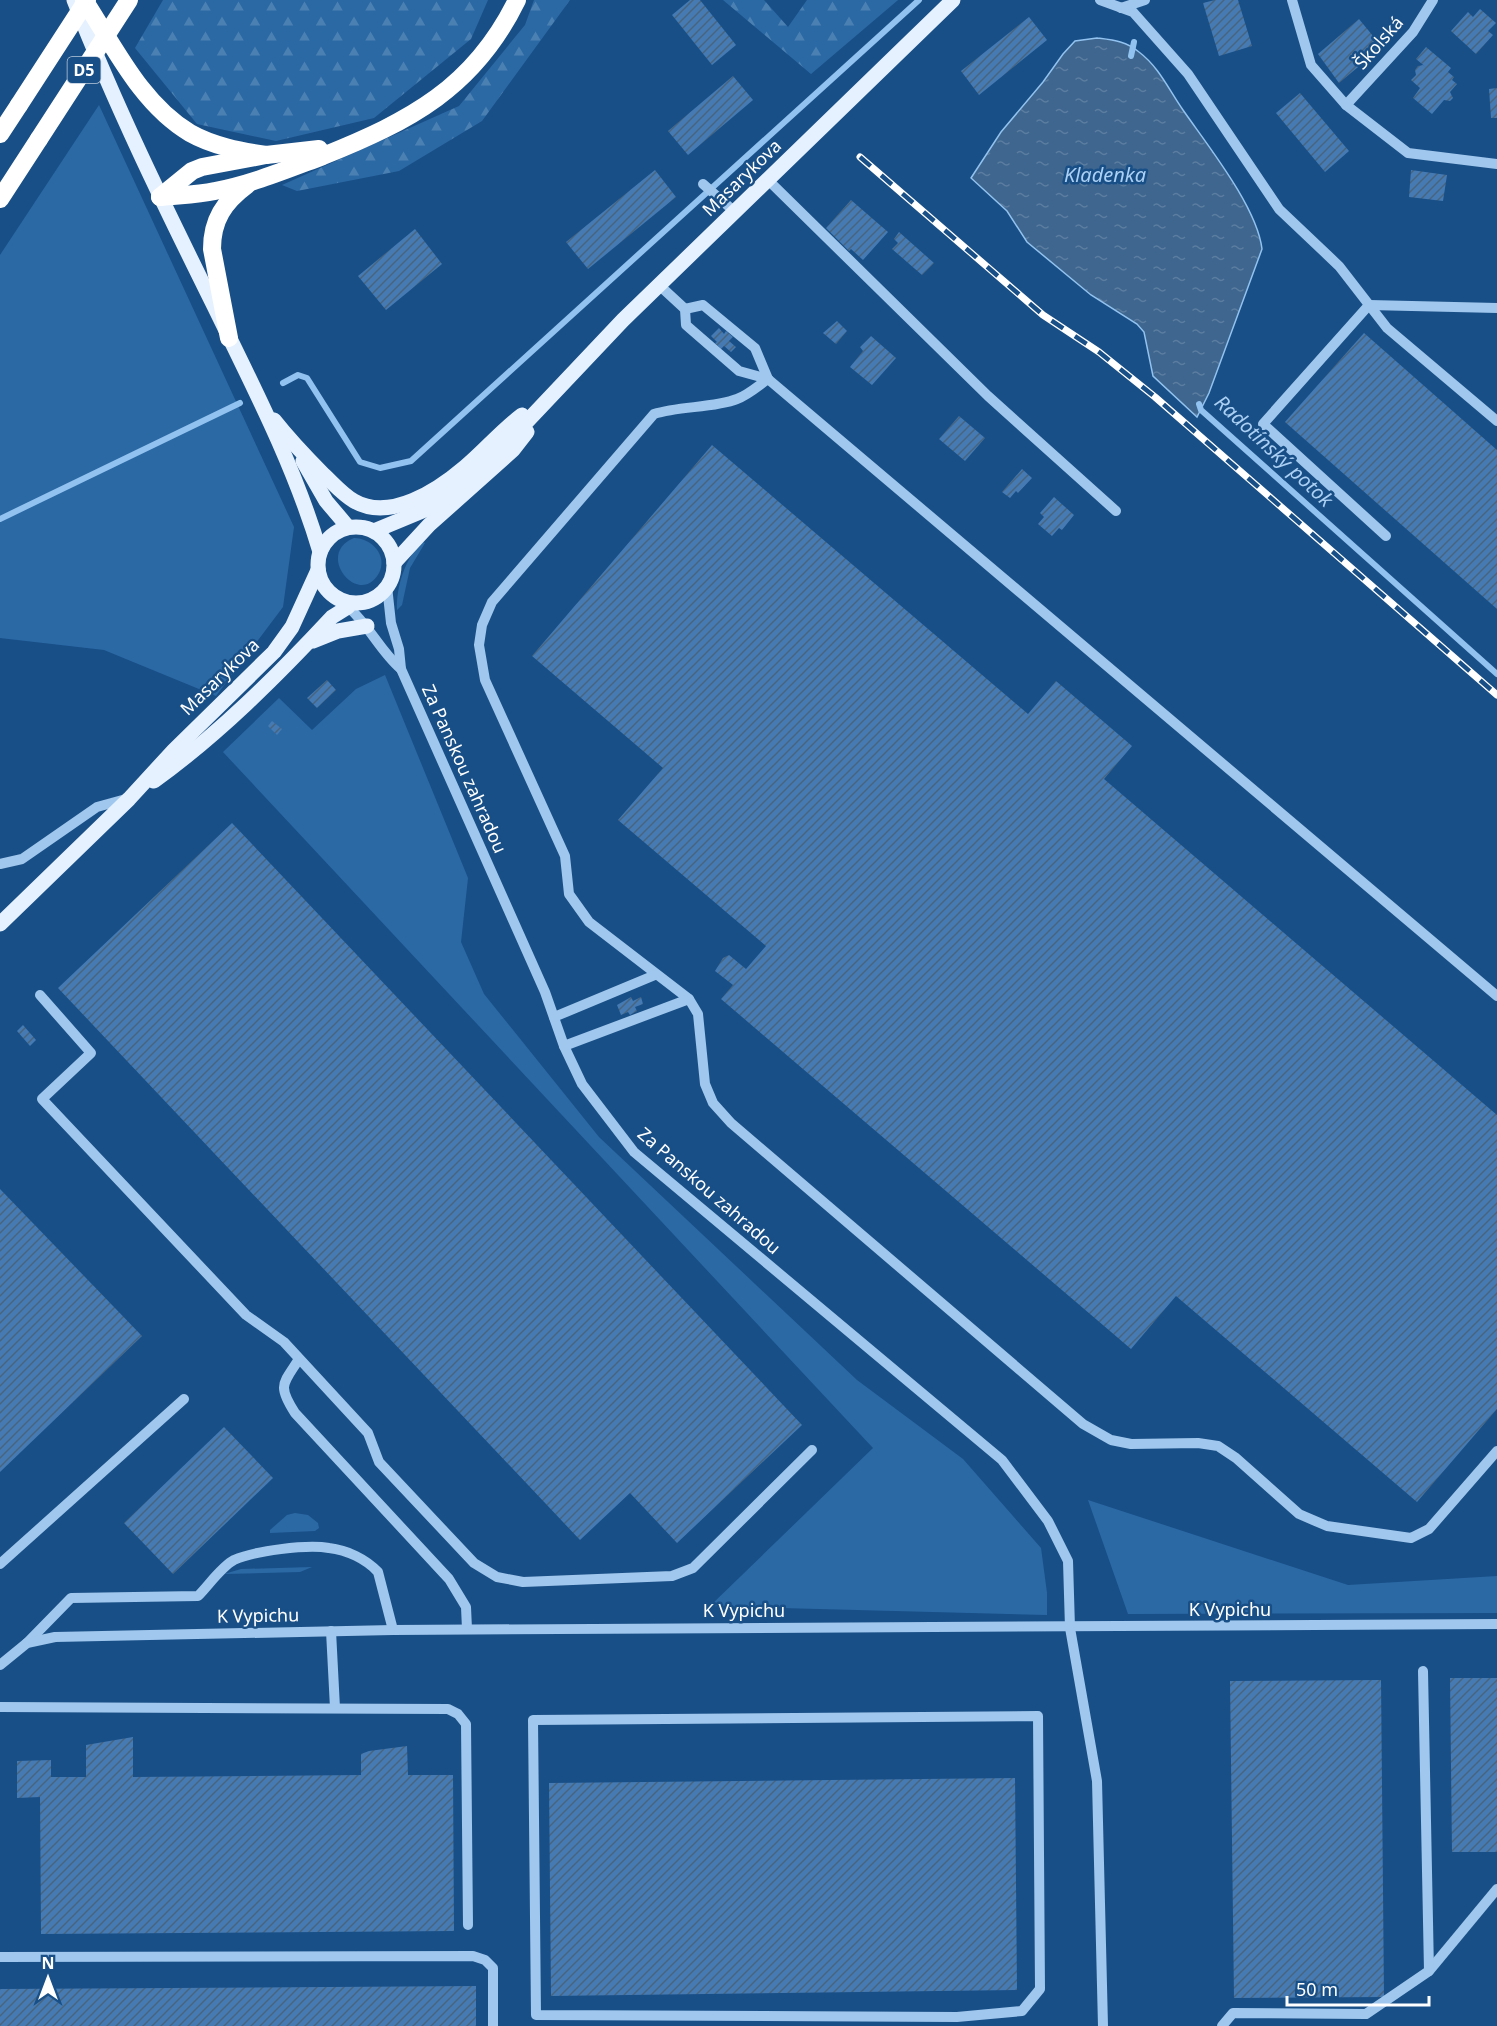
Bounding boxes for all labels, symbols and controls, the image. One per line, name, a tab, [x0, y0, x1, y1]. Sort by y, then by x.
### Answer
street label: Školská	[1348, 11, 1408, 74]
road number: D5	[68, 57, 100, 83]
street label: Masarykova	[697, 134, 786, 221]
water label: Kladenka	[1064, 161, 1146, 188]
water label: Radotínský potok	[1209, 389, 1340, 513]
street label: Masarykova	[175, 633, 264, 720]
street label: Za Panskou zahradou	[417, 681, 513, 857]
street label: Za Panskou zahradou	[633, 1121, 786, 1259]
street label: K Vypichu	[1189, 1597, 1271, 1621]
street label: K Vypichu	[703, 1598, 785, 1622]
street label: K Vypichu	[217, 1602, 299, 1628]
north arrow	[18, 1948, 78, 2008]
text: N	[41, 1952, 55, 1974]
scale bar	[1287, 1969, 1430, 2007]
text: 50 m	[1296, 1977, 1338, 2001]

